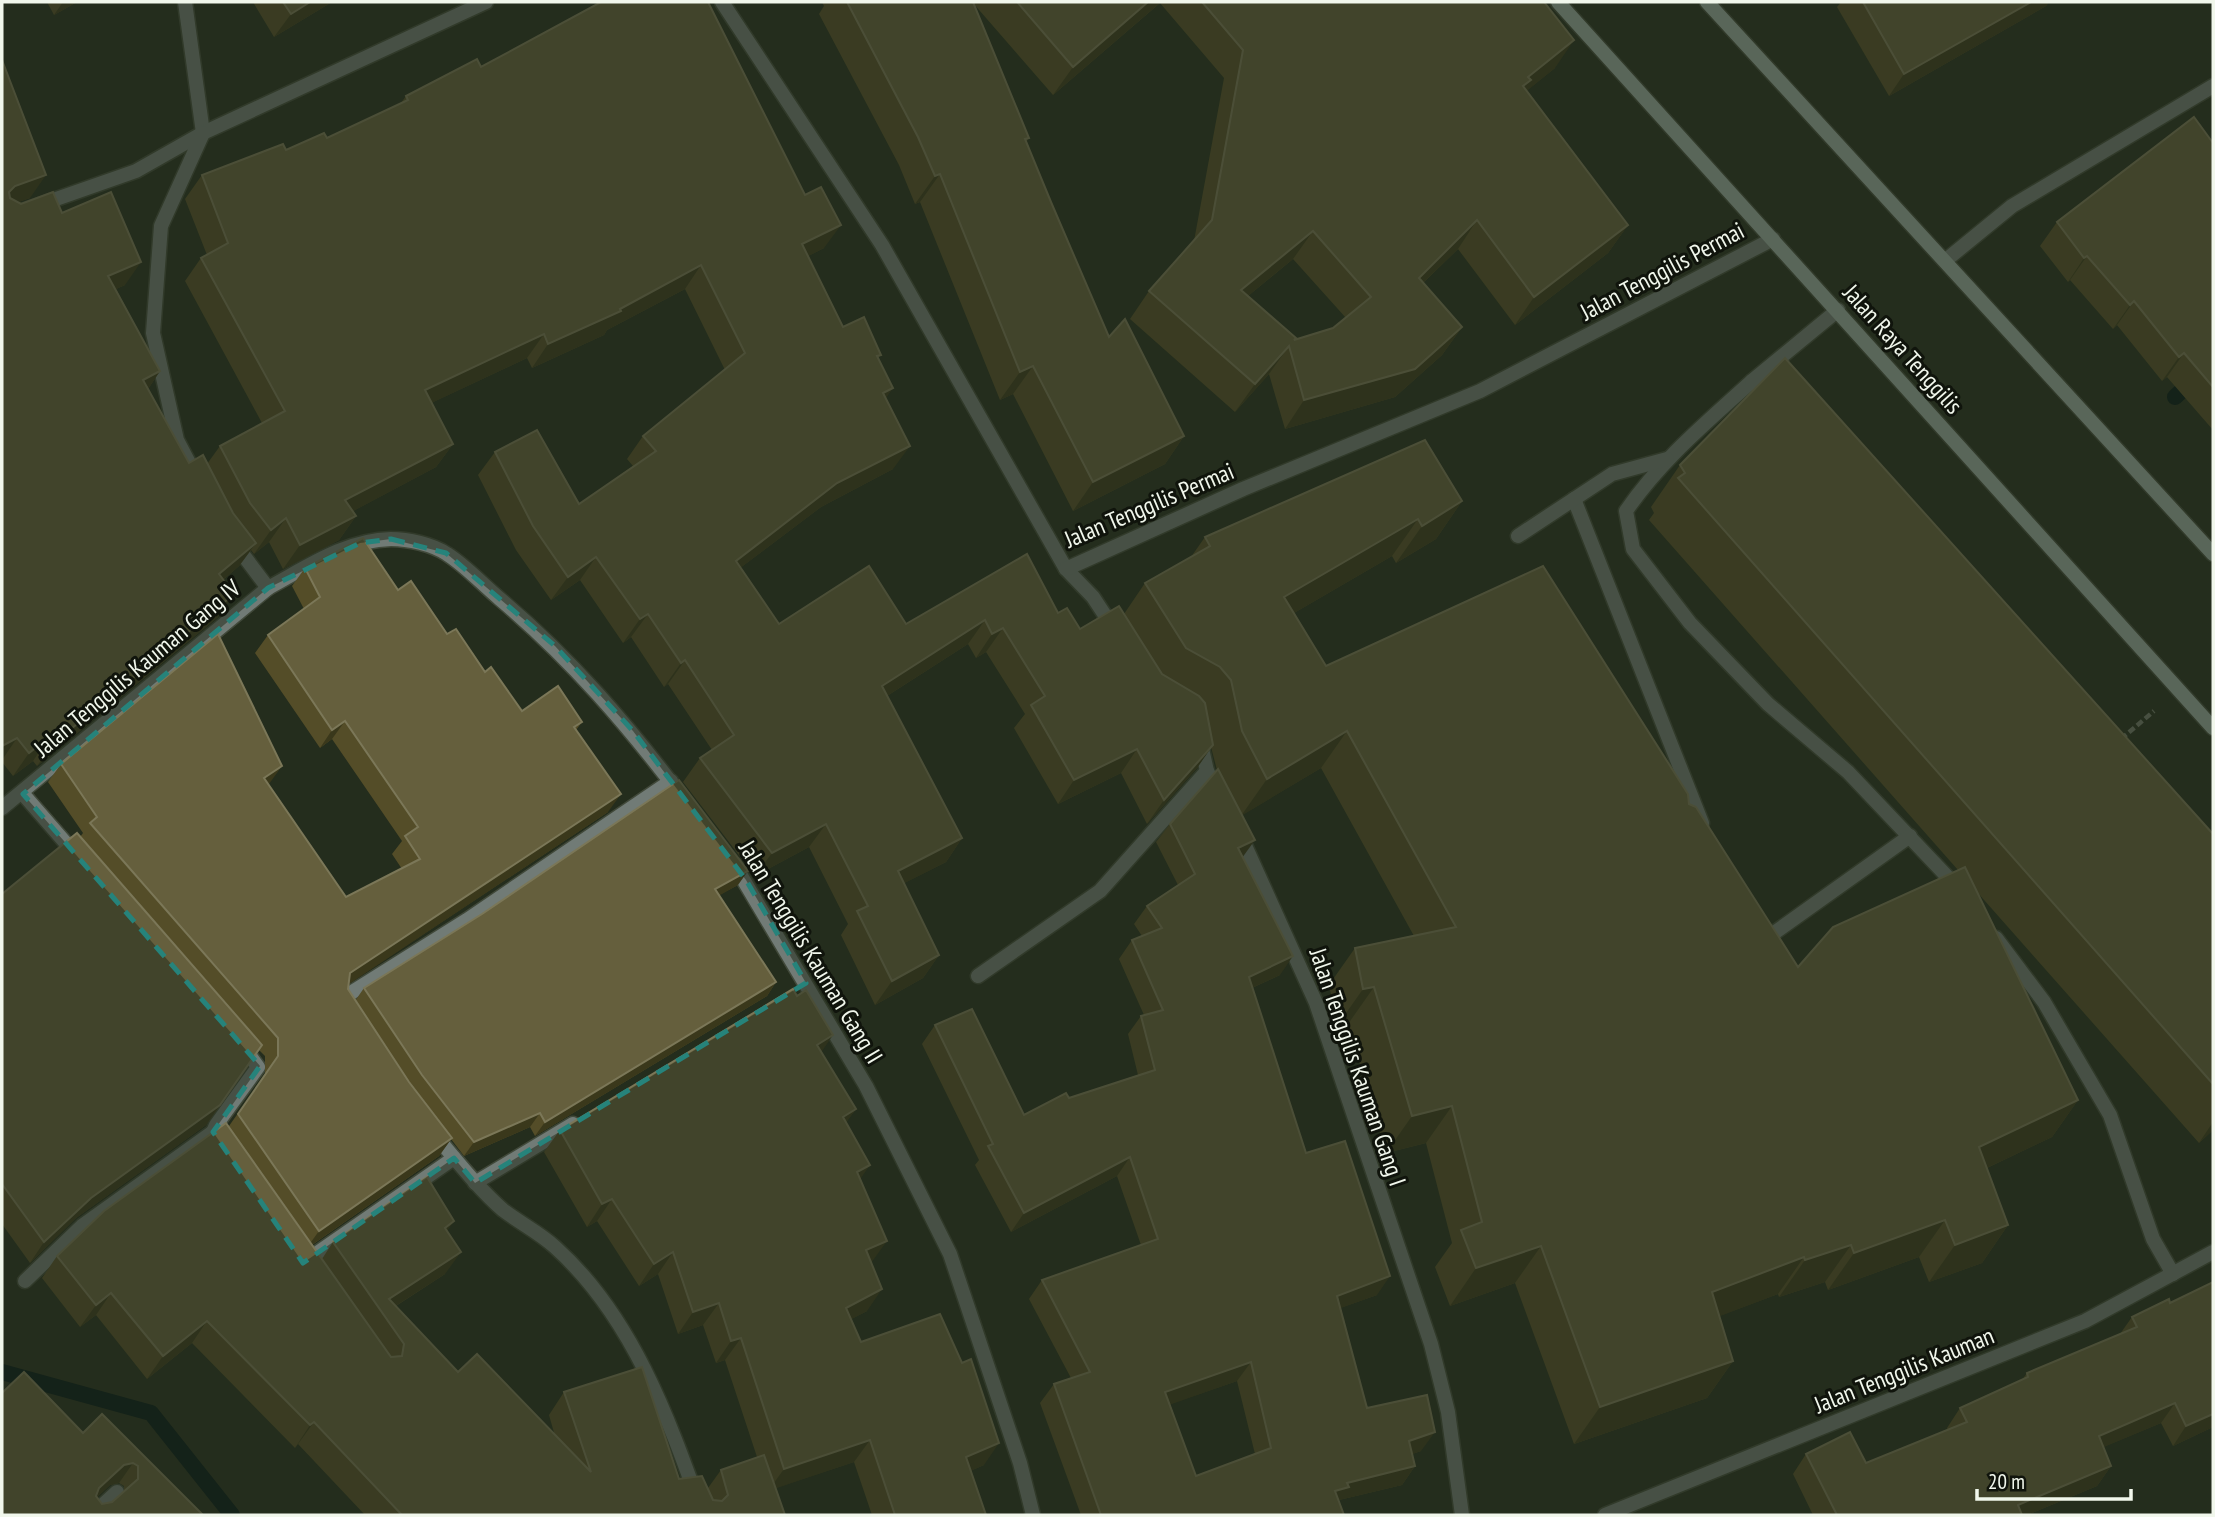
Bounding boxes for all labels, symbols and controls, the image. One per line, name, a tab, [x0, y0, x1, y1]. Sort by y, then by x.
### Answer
street label: Jalan Tenggilis Permai	[1574, 215, 1749, 328]
street label: Jalan Raya Tenggilis	[1836, 277, 1969, 420]
street label: Jalan Tenggilis Permai	[1059, 455, 1238, 555]
street label: Jalan Tenggilis Kauman Gang IV	[26, 572, 247, 764]
street label: Jalan Tenggilis Kauman Gang II	[732, 834, 890, 1069]
street label: Jalan Tenggilis Kauman Gang I	[1302, 943, 1413, 1190]
street label: Jalan Tenggilis Kauman	[1809, 1320, 1999, 1421]
scale bar	[1977, 1458, 2131, 1502]
text: 20 m	[1988, 1468, 2025, 1495]

